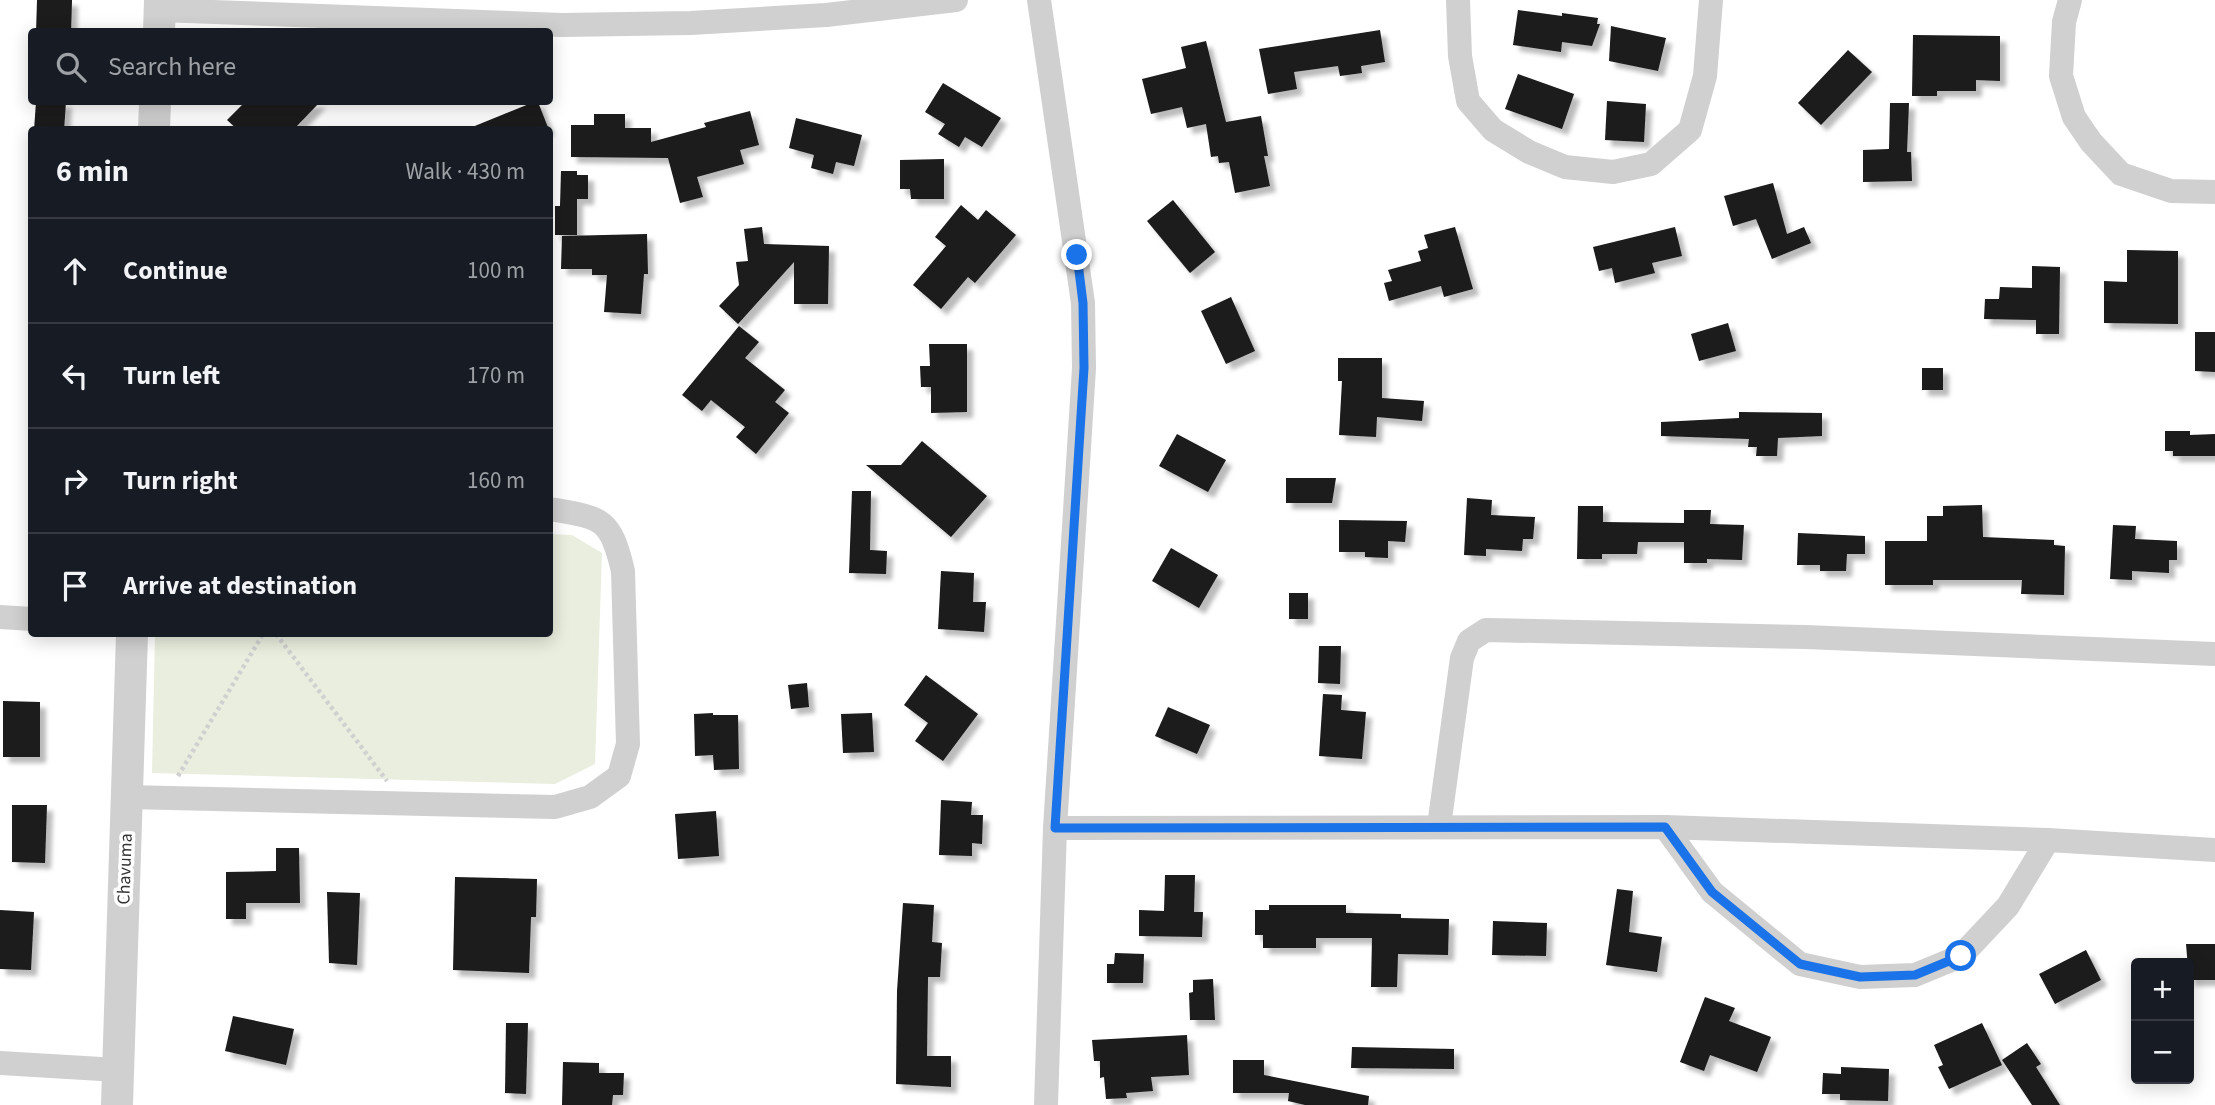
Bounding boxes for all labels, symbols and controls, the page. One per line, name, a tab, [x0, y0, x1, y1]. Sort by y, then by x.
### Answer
search box	[28, 28, 553, 105]
icon: search	[52, 48, 90, 86]
text: Search here	[108, 48, 236, 85]
text: 6 min	[56, 150, 129, 193]
text: Walk · 430 m	[406, 155, 525, 188]
route end	[1061, 239, 1092, 270]
icon: ahead	[56, 252, 94, 290]
text: Continue	[123, 252, 228, 289]
text: 100 m	[467, 254, 525, 287]
icon: left	[56, 357, 94, 395]
text: Turn left	[123, 357, 220, 394]
text: 170 m	[467, 359, 525, 392]
icon: right	[56, 462, 94, 500]
text: Turn right	[123, 462, 238, 499]
text: 160 m	[467, 464, 525, 497]
icon: arrive	[56, 567, 94, 605]
text: Arrive at destination	[123, 567, 357, 604]
street label: Chavuma	[111, 833, 139, 905]
route start	[1945, 940, 1976, 971]
map controls	[2131, 958, 2194, 1084]
button: +	[2131, 958, 2194, 1021]
button: −	[2131, 1021, 2194, 1084]

